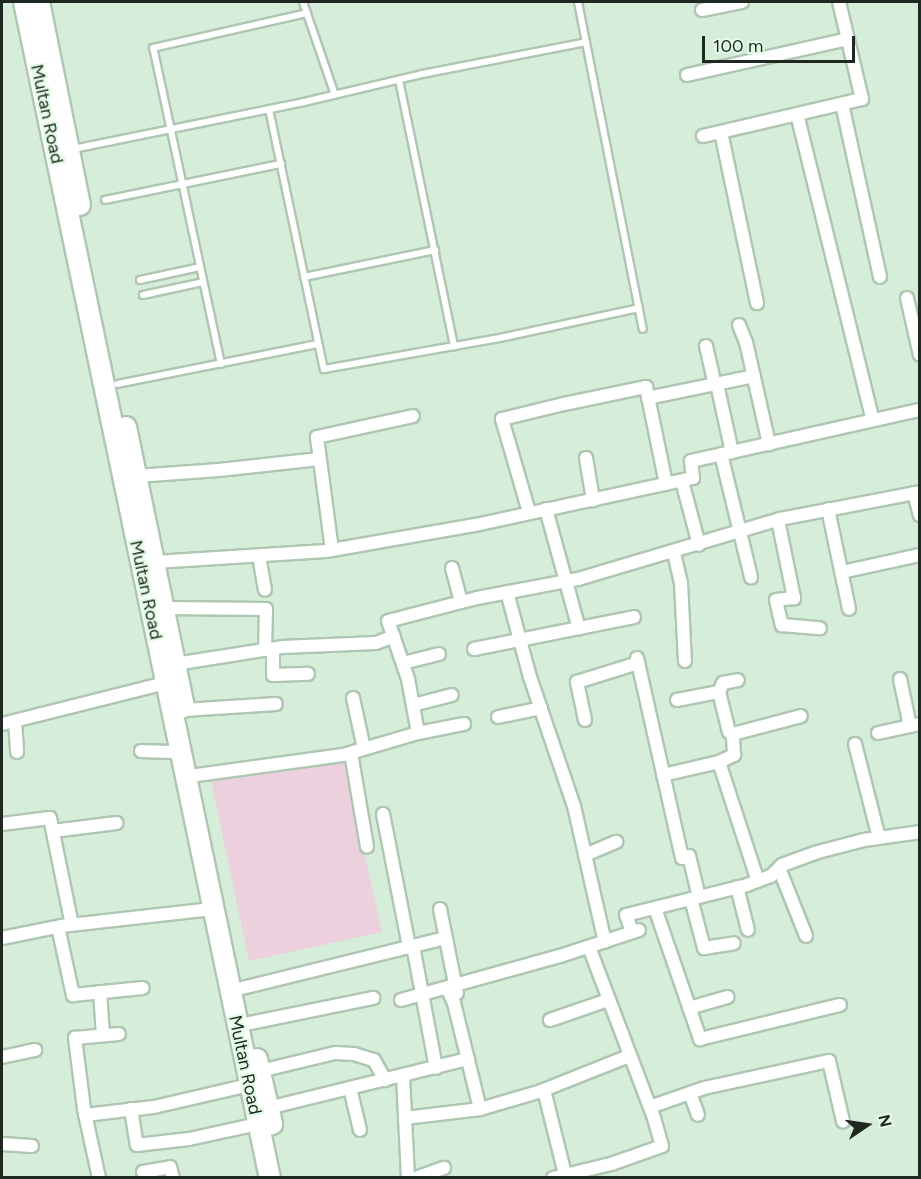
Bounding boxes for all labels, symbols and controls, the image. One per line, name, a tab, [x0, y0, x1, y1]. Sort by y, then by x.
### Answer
scale bar	[705, 24, 858, 62]
text: 100 m	[713, 35, 763, 57]
street label: Multan Road	[26, 62, 68, 166]
street label: Multan Road	[125, 538, 167, 642]
street label: Multan Road	[224, 1013, 266, 1117]
north arrow	[837, 1095, 897, 1155]
text: N	[874, 1113, 896, 1129]

